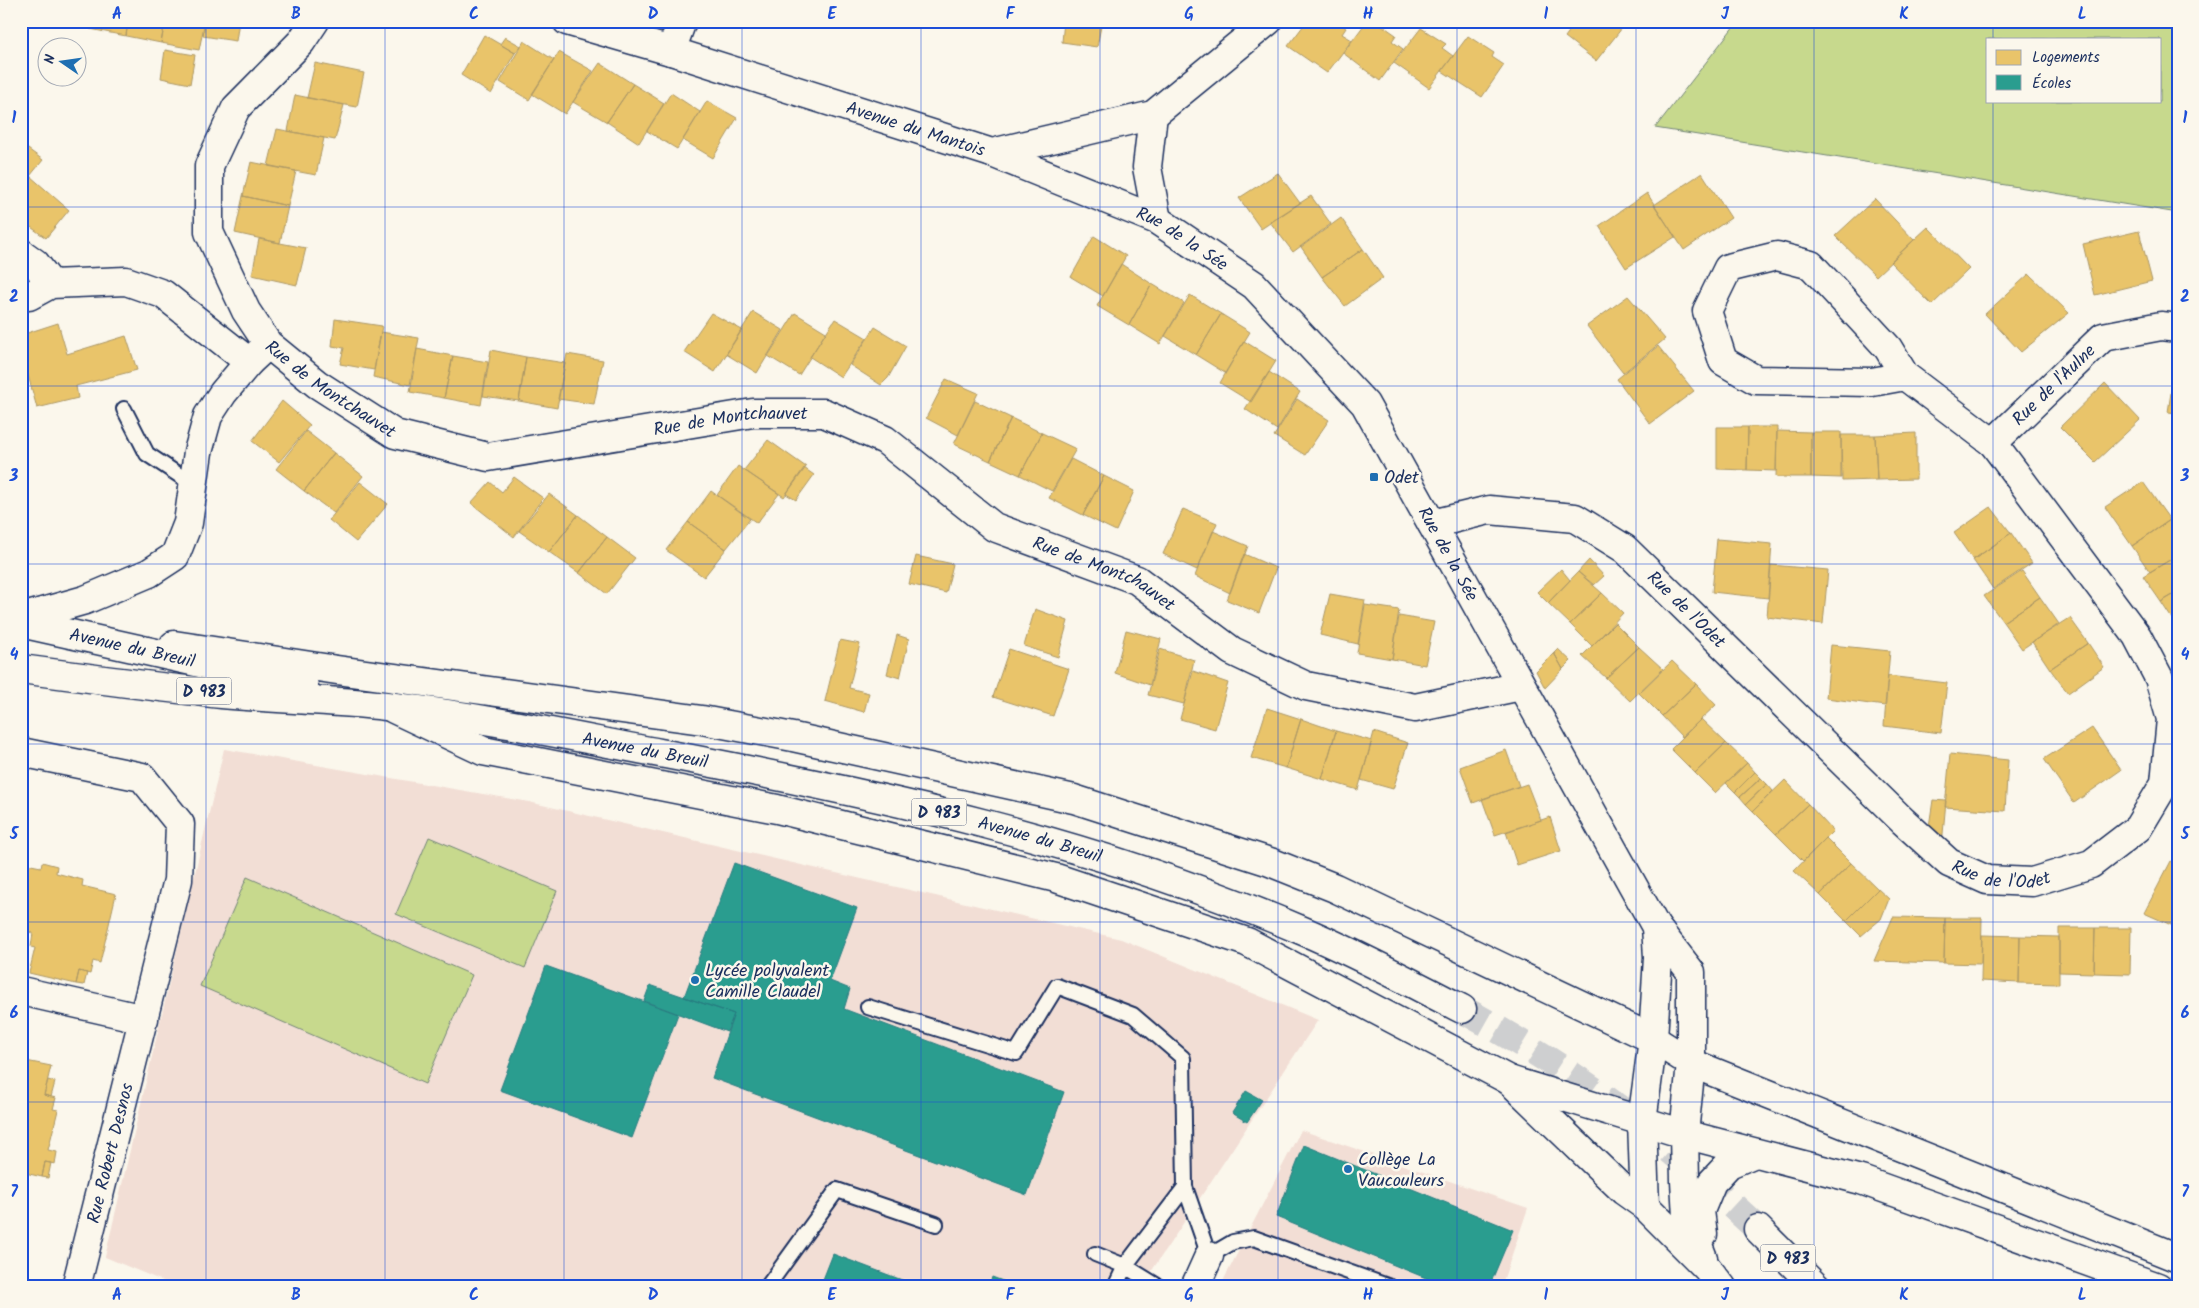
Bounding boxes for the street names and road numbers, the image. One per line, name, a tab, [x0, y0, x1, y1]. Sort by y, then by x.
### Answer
street label: Avenue du Mantois	[842, 94, 989, 166]
street label: Rue de la Sée	[1131, 200, 1233, 280]
street label: Rue de Montchauvet	[258, 334, 402, 447]
street label: Rue de l'Aulne	[2006, 338, 2103, 434]
street label: Rue de Montchauvet	[652, 400, 809, 445]
street label: Rue de la Sée	[1409, 502, 1485, 607]
street label: Rue de Montchauvet	[1028, 529, 1182, 620]
street label: Rue de l'Odet	[1639, 565, 1732, 657]
street label: Avenue du Breuil	[66, 621, 198, 677]
road number: D 983	[176, 678, 232, 704]
street label: Avenue du Breuil	[579, 725, 711, 778]
road number: D 983	[912, 799, 966, 826]
street label: Avenue du Breuil	[974, 809, 1106, 872]
street label: Rue de l'Odet	[1946, 853, 2056, 898]
street label: Rue Robert Desnos	[80, 1080, 143, 1227]
road number: D 983	[1760, 1244, 1816, 1272]

